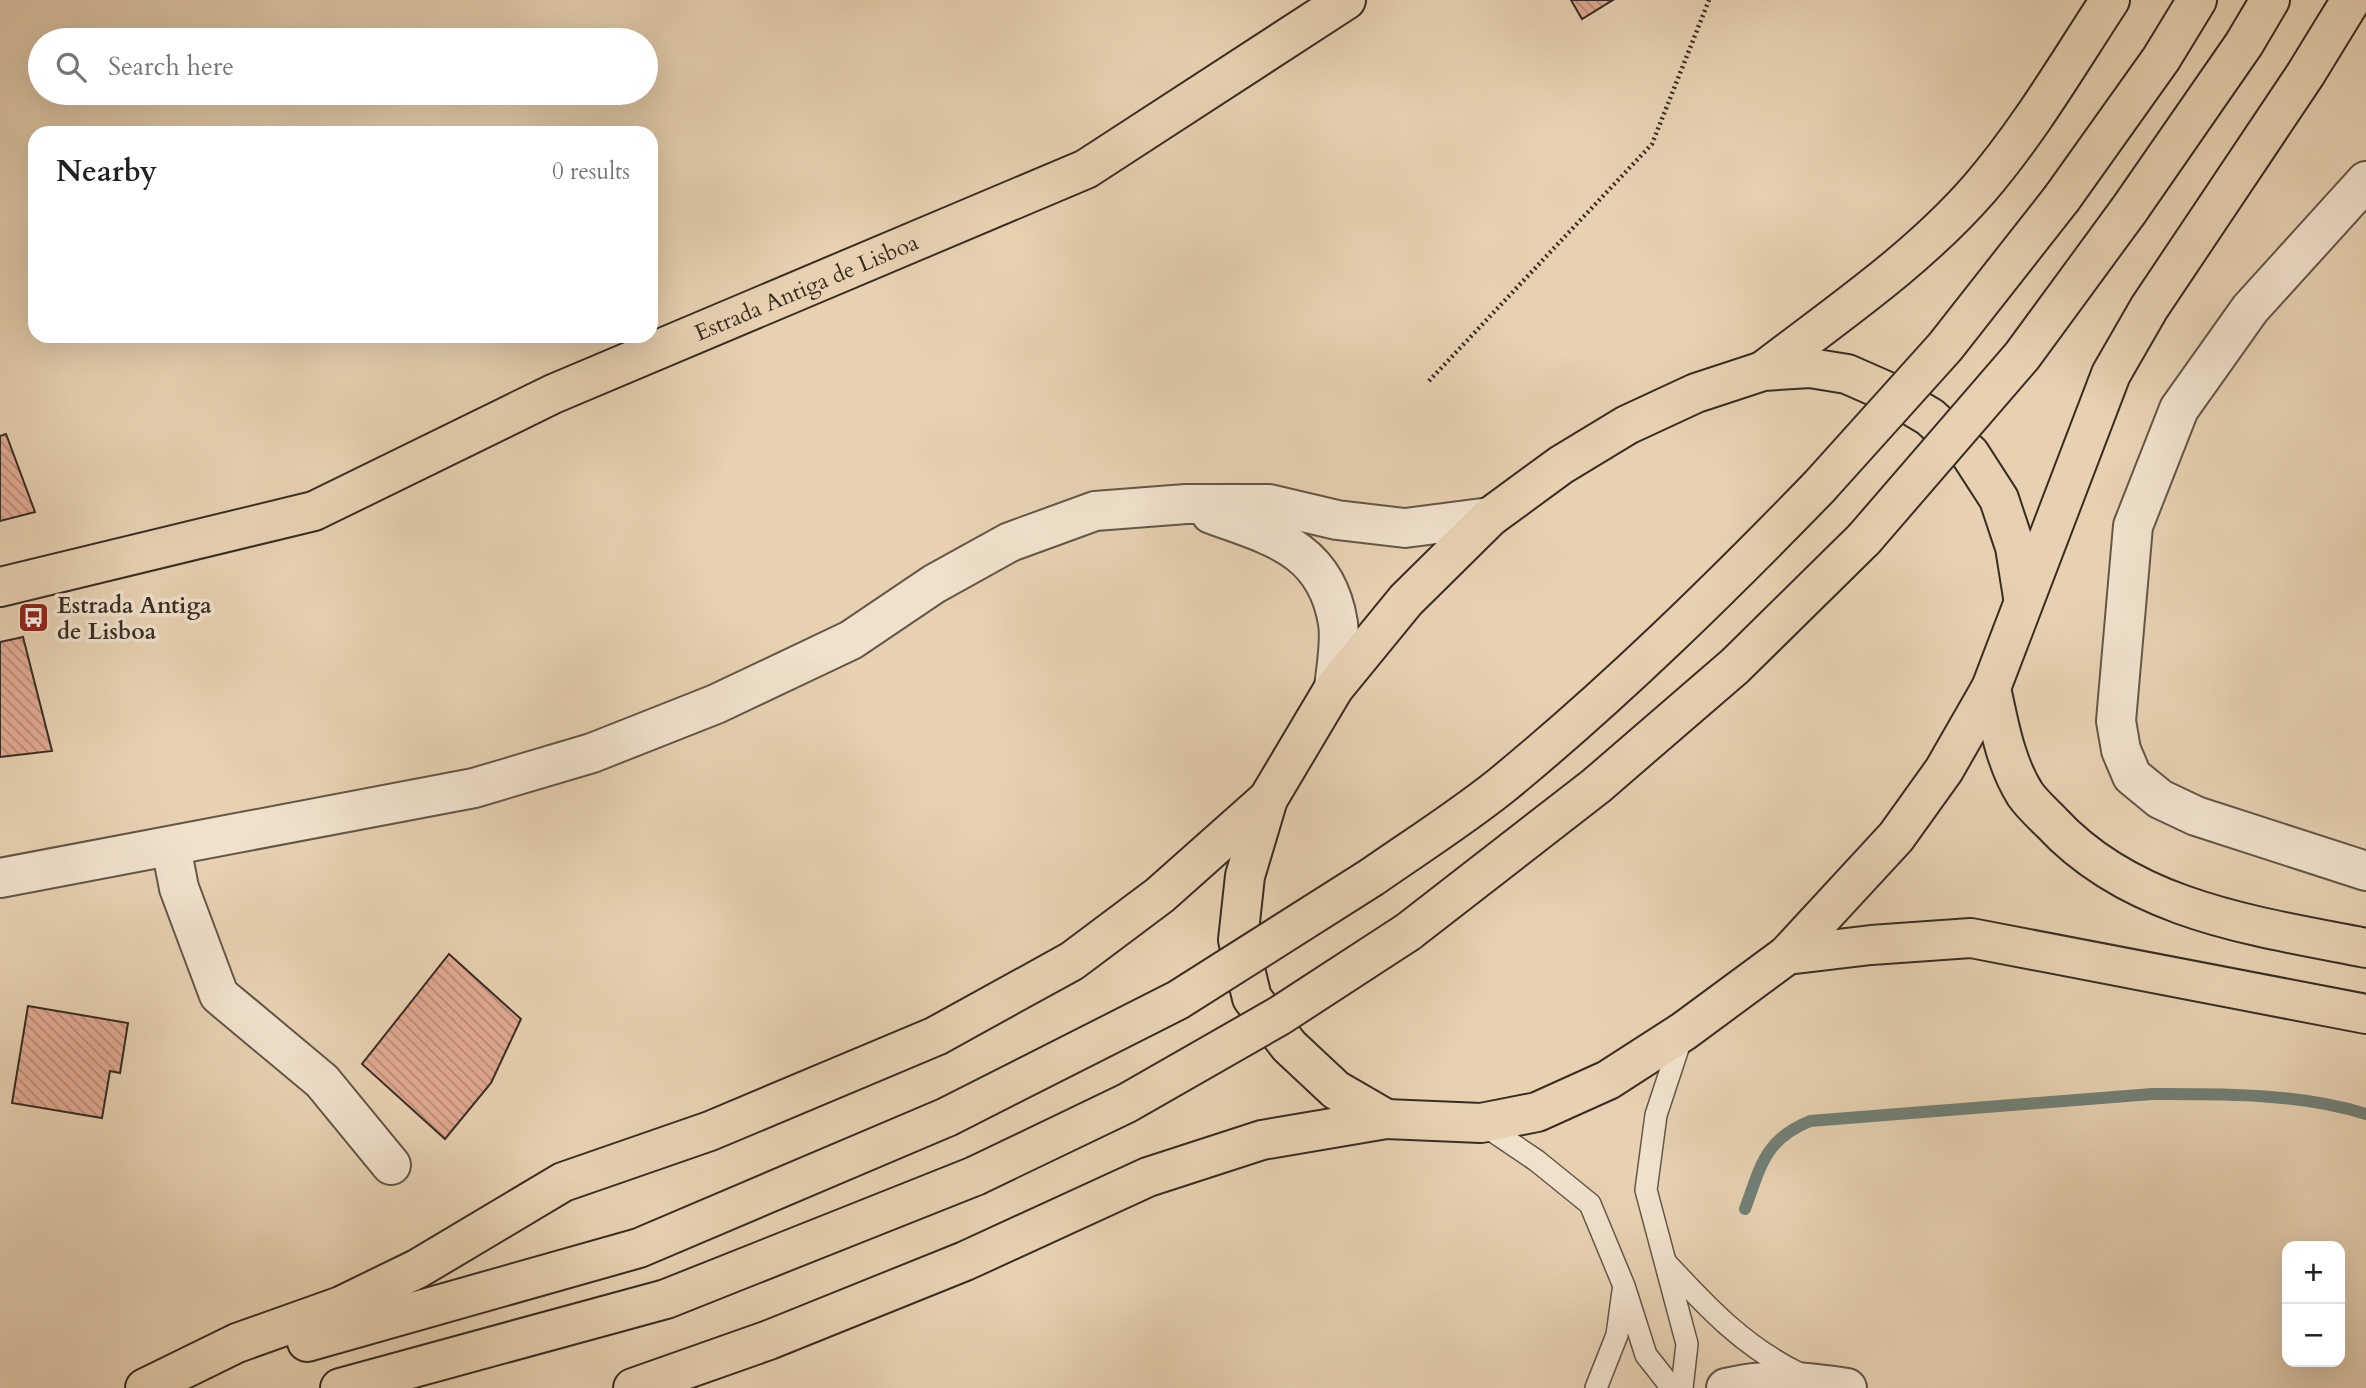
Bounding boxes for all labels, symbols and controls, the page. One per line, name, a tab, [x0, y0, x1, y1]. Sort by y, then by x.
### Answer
search box	[28, 28, 658, 105]
icon: search	[52, 48, 90, 86]
text: Search here	[108, 49, 234, 84]
text: Nearby	[56, 151, 157, 192]
text: 0 results	[552, 156, 630, 187]
street label: Estrada Antiga de Lisboa	[690, 226, 923, 348]
place label: Estrada Antiga de Lisboa	[57, 590, 212, 647]
bus stop icon: Estrada Antiga de Lisboa	[17, 601, 51, 635]
map controls	[2282, 1241, 2345, 1367]
button: +	[2282, 1241, 2345, 1304]
button: −	[2282, 1304, 2345, 1367]

